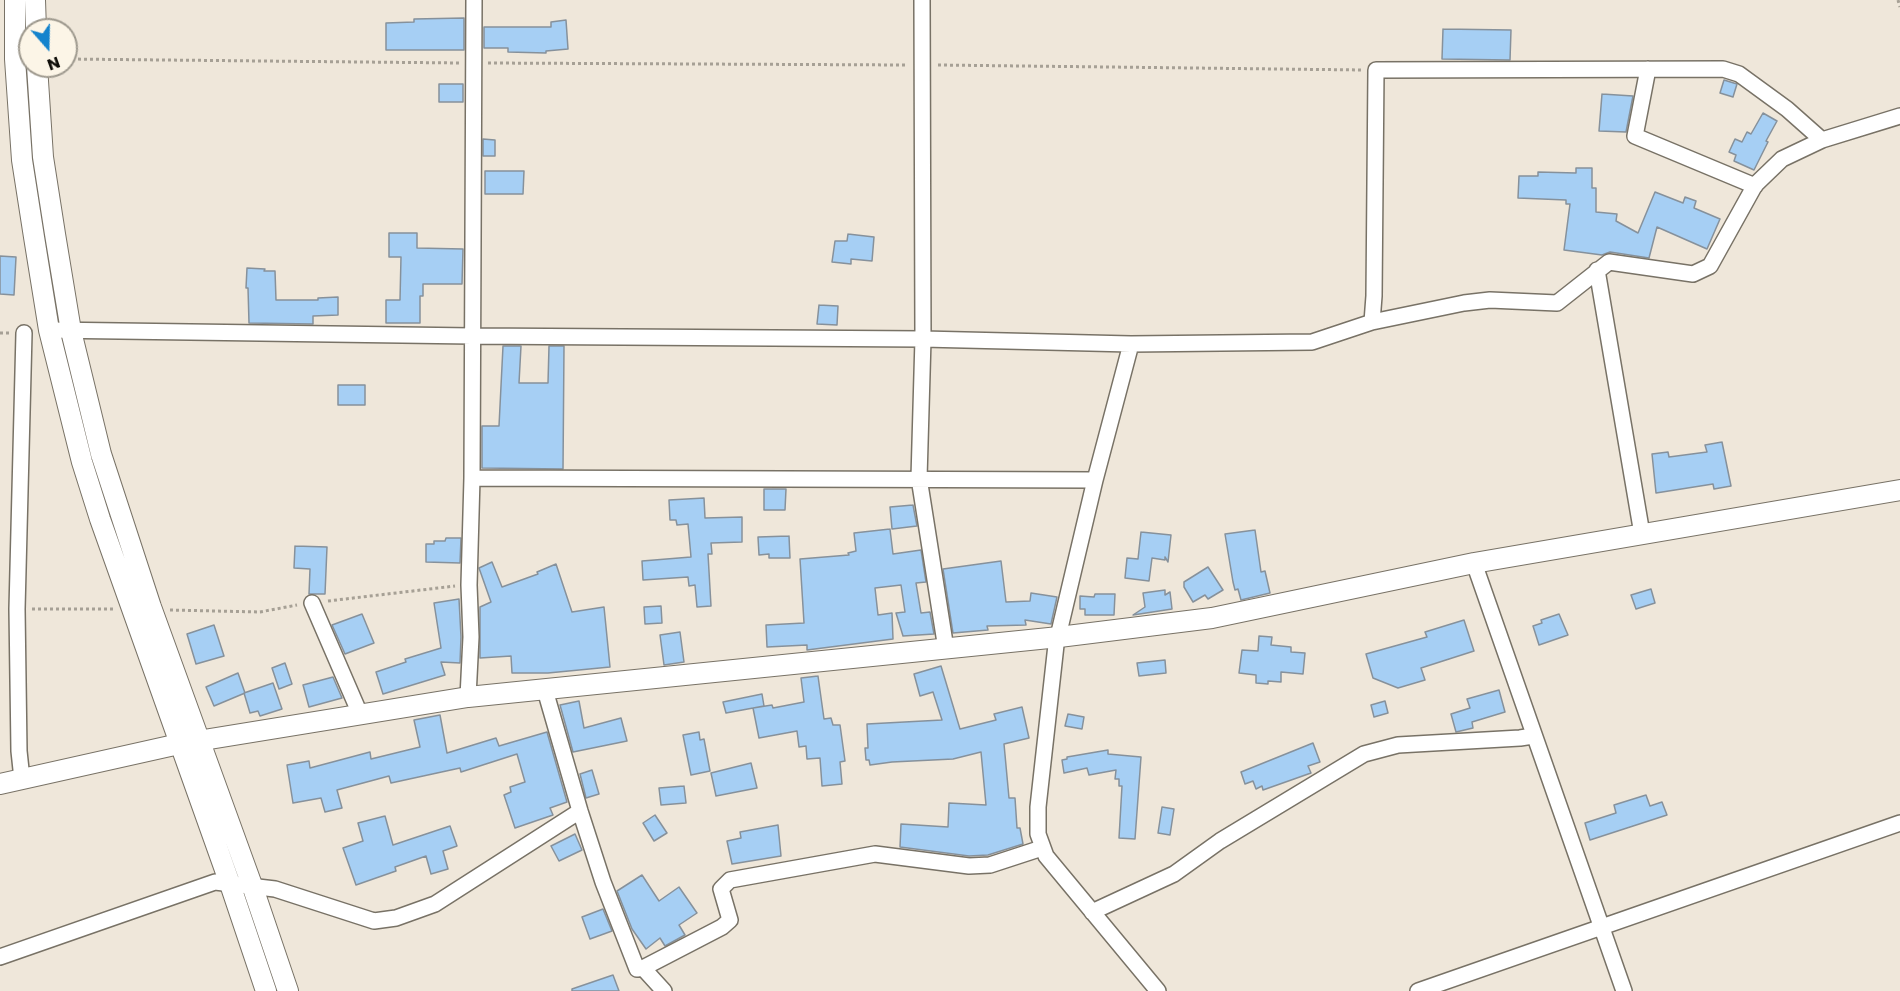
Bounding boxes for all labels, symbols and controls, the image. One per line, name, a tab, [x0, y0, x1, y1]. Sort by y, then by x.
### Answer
north arrow	[18, 18, 78, 78]
text: N	[44, 51, 63, 76]

